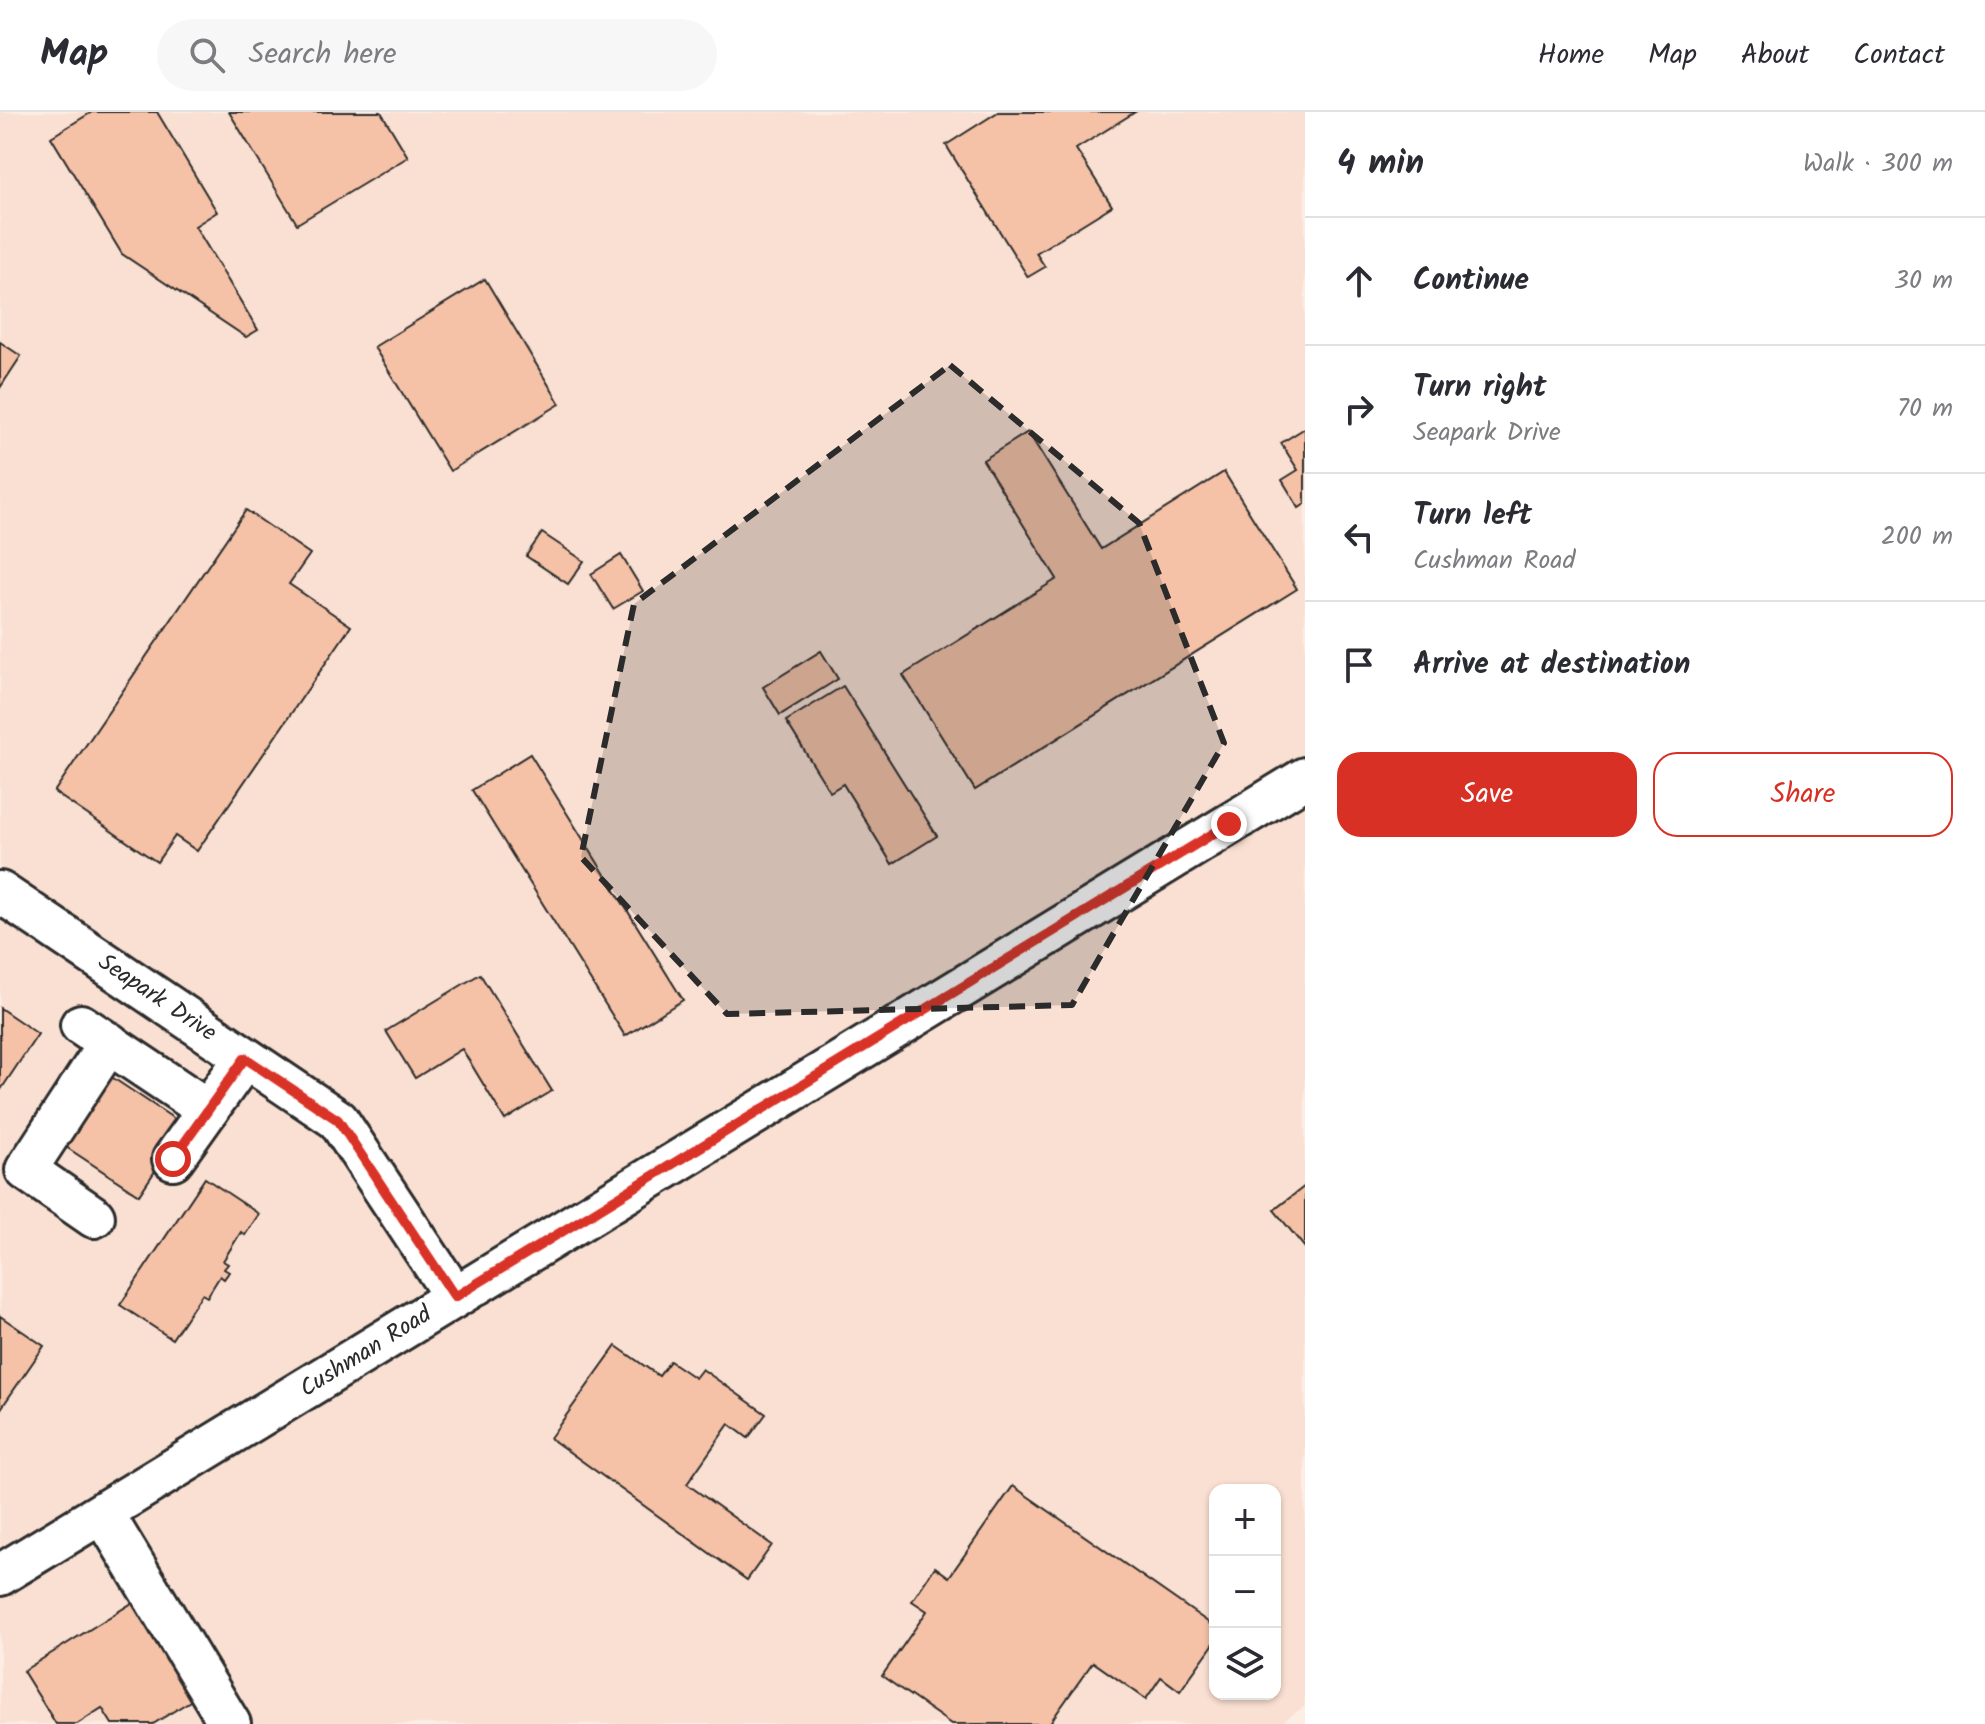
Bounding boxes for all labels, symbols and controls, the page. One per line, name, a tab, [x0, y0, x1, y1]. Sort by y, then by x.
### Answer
search box	[157, 19, 717, 91]
text: Map	[40, 25, 109, 85]
text: Search here	[249, 31, 396, 79]
icon: search	[185, 33, 229, 77]
text: Home	[1538, 33, 1604, 78]
text: Map	[1648, 33, 1697, 78]
text: About	[1741, 33, 1809, 78]
text: Contact	[1853, 33, 1945, 78]
text: 4 min	[1337, 137, 1424, 191]
text: Walk · 300 m	[1803, 143, 1953, 185]
text: Continue	[1413, 257, 1529, 305]
icon: ahead	[1337, 259, 1381, 303]
text: 30 m	[1894, 260, 1953, 302]
text: Turn right	[1413, 364, 1546, 412]
icon: right	[1337, 387, 1381, 431]
text: 70 m	[1897, 388, 1953, 430]
text: Seapark Drive	[1413, 412, 1561, 454]
text: Turn left	[1413, 492, 1532, 540]
icon: left	[1337, 515, 1381, 559]
text: 200 m	[1881, 516, 1953, 558]
text: Cushman Road	[1413, 540, 1575, 582]
text: Arrive at destination	[1413, 641, 1690, 689]
icon: arrive	[1337, 643, 1381, 687]
button: Save	[1337, 752, 1637, 837]
button: Share	[1653, 752, 1953, 837]
route end	[1211, 806, 1247, 842]
street label: Seapark Drive	[90, 944, 225, 1052]
route start	[155, 1141, 191, 1177]
street label: Cushman Road	[292, 1295, 441, 1408]
map controls	[1209, 1484, 1281, 1700]
button: +	[1209, 1484, 1281, 1556]
button: −	[1209, 1556, 1281, 1628]
button: layers	[1209, 1628, 1281, 1700]

